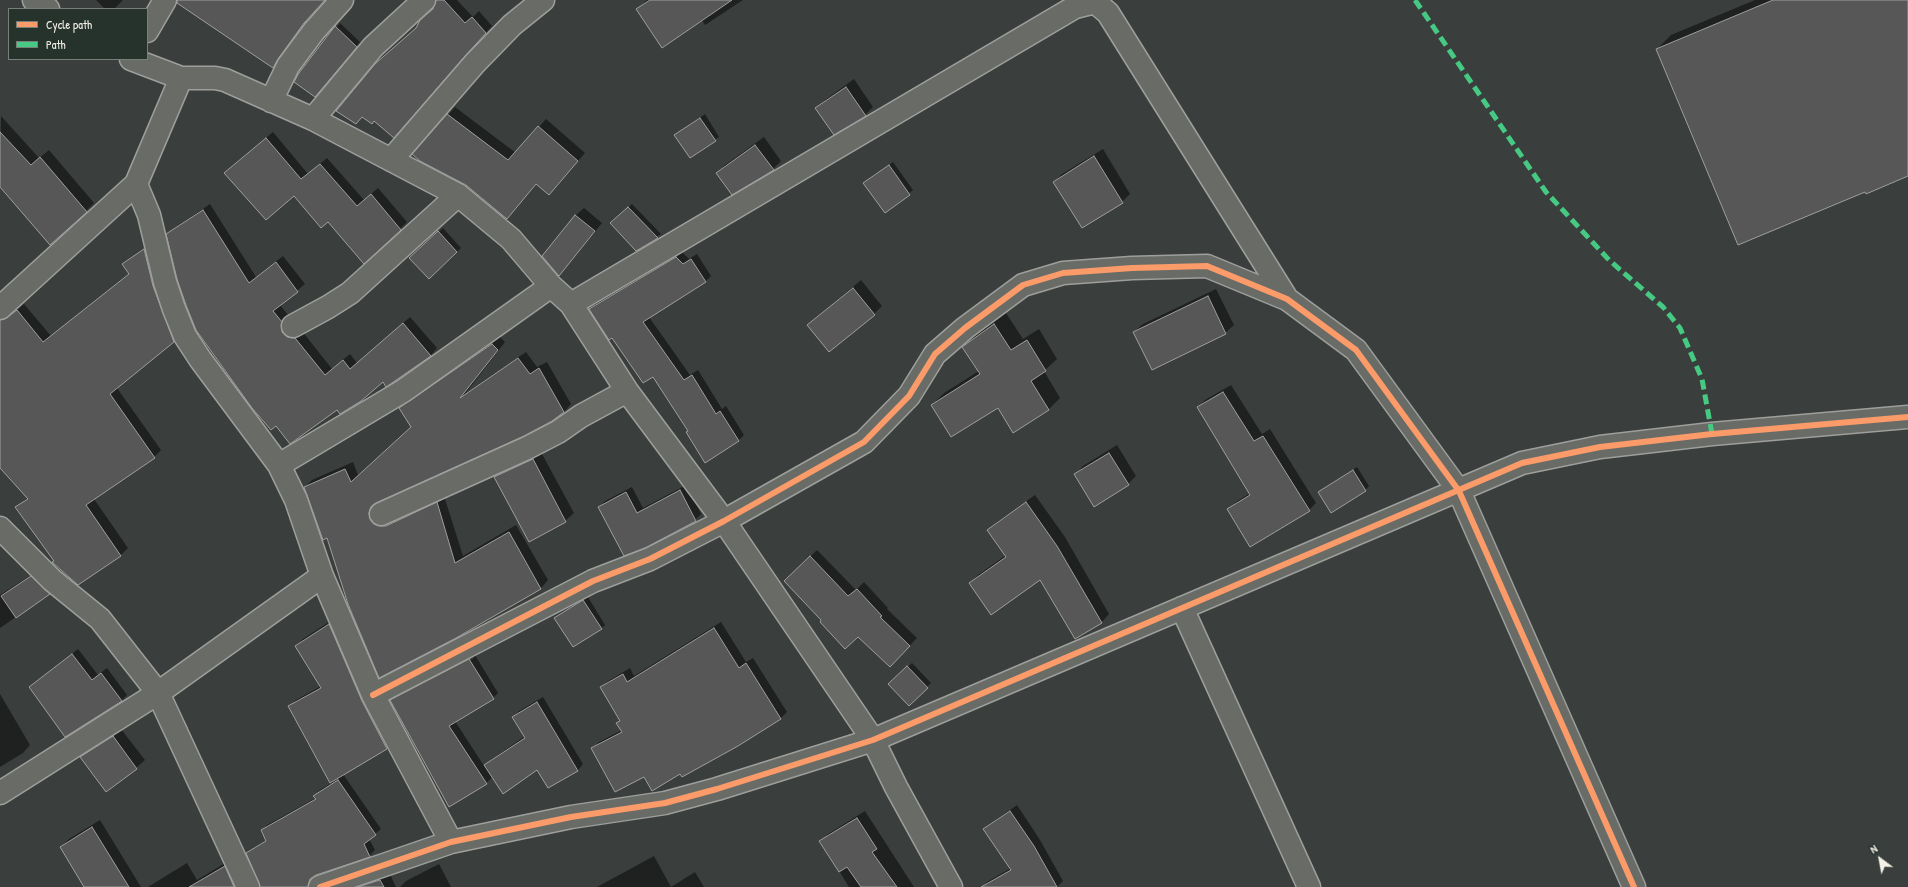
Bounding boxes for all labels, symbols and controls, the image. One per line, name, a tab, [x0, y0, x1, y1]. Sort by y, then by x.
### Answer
legend	[8, 8, 148, 60]
text: Cycle path	[46, 16, 92, 33]
text: Path	[46, 36, 66, 53]
north arrow	[1860, 839, 1900, 879]
text: N	[1867, 841, 1880, 856]

